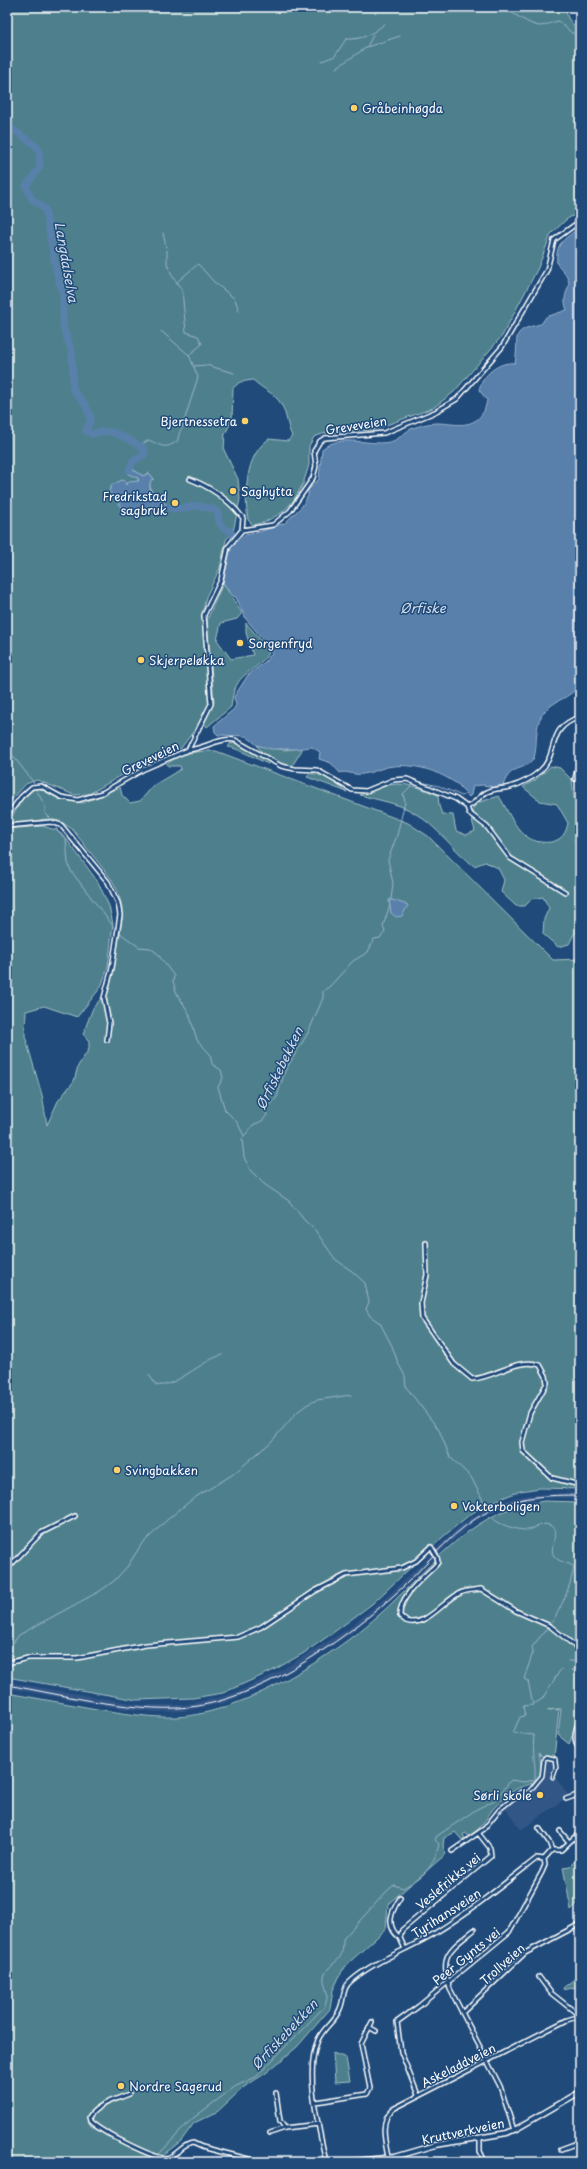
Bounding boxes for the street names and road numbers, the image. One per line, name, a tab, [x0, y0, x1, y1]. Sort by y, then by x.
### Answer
street label: Greveveien	[324, 411, 388, 439]
street label: Greveveien	[118, 736, 182, 780]
street label: Veslefrikks vei	[412, 1848, 484, 1914]
street label: Tyrihansveien	[408, 1884, 484, 1942]
street label: Peer Gynts vei	[428, 1923, 504, 1989]
street label: Trollveien	[476, 1939, 528, 1989]
street label: Askeladdveien	[418, 2038, 498, 2092]
street label: Kruttverkveien	[420, 2113, 506, 2149]

